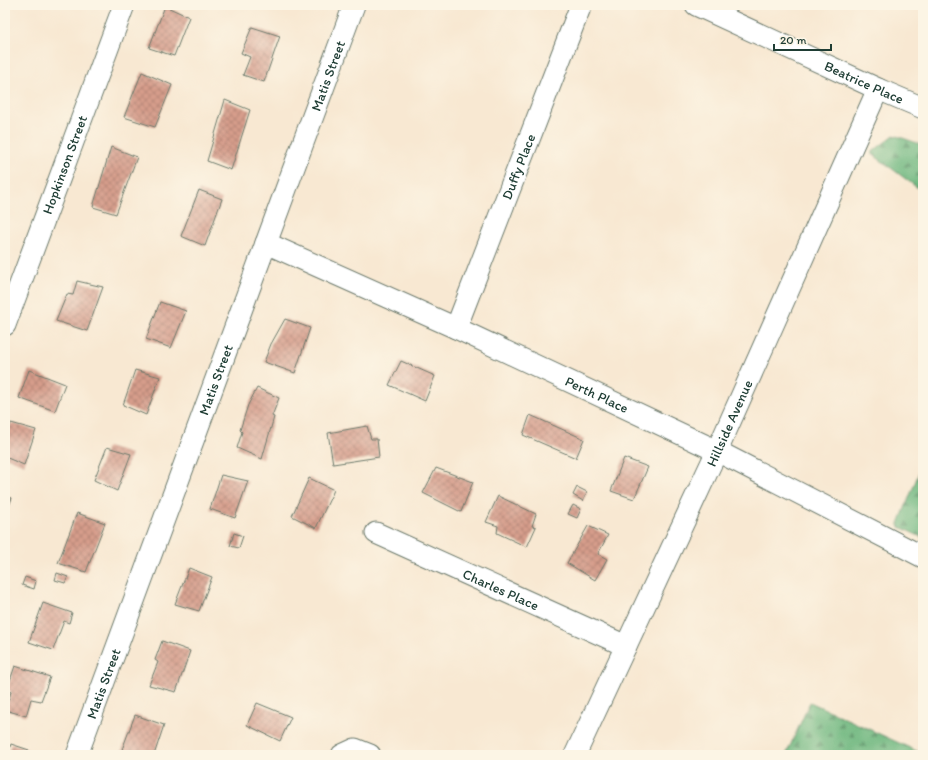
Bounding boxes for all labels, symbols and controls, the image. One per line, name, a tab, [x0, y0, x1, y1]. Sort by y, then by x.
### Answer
scale bar	[774, 26, 831, 52]
text: 20 m	[780, 33, 807, 47]
street label: Matis Street	[308, 38, 349, 114]
street label: Beatrice Place	[822, 57, 906, 108]
street label: Hopkinson Street	[39, 113, 91, 217]
street label: Duffy Place	[498, 131, 539, 202]
street label: Matis Street	[195, 342, 237, 418]
street label: Perth Place	[562, 373, 631, 417]
street label: Hillside Avenue	[703, 377, 757, 469]
street label: Charles Place	[460, 565, 542, 615]
street label: Matis Street	[83, 646, 125, 721]

